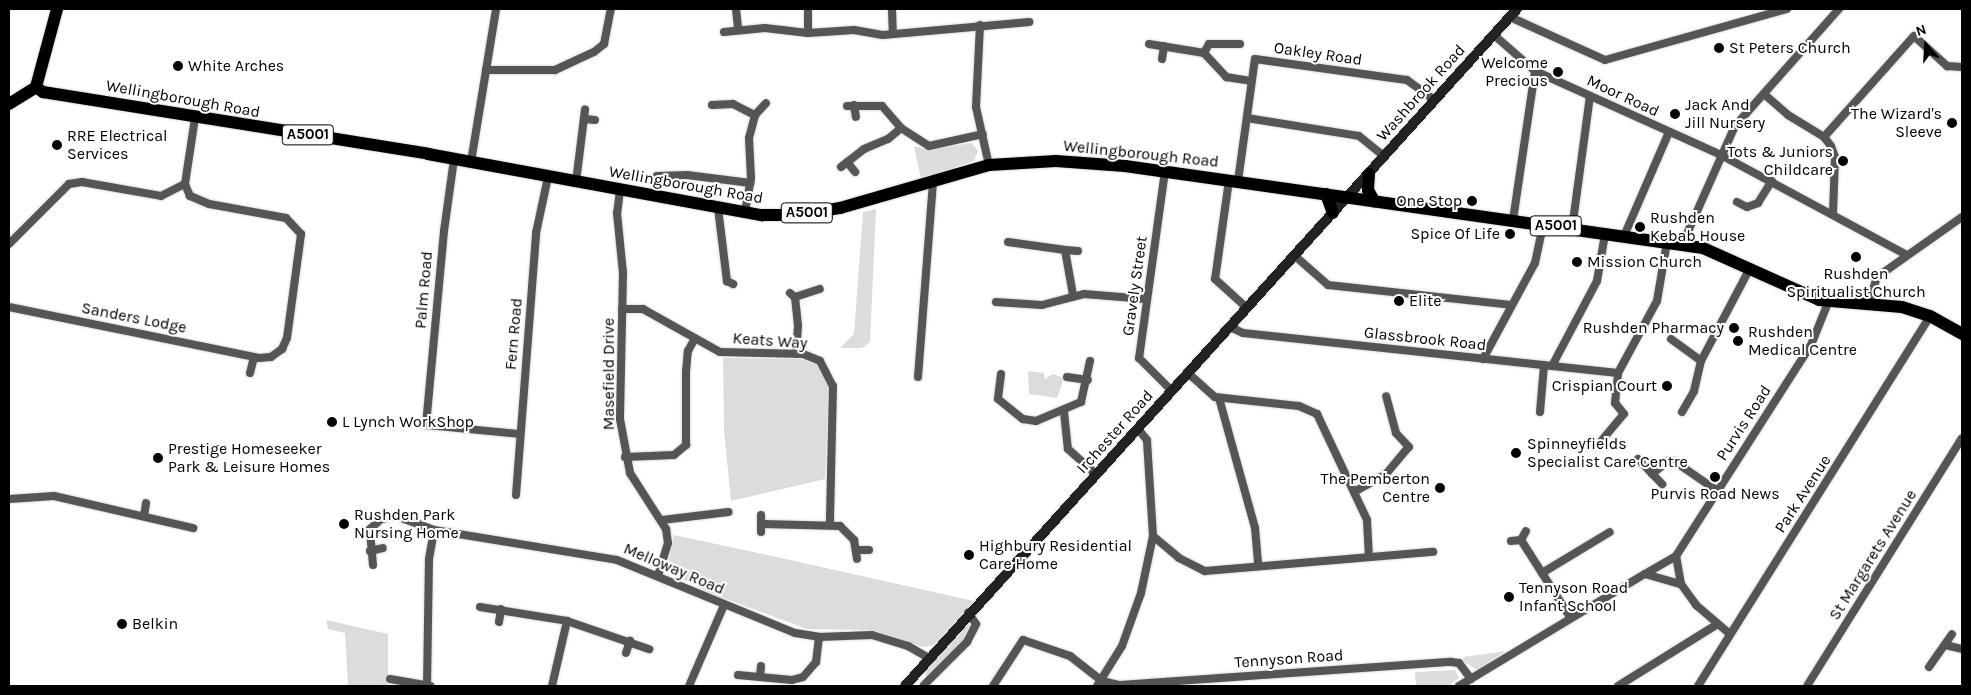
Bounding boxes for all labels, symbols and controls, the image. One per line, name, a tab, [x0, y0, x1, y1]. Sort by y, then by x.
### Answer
north arrow	[1901, 20, 1951, 70]
text: N	[1913, 21, 1928, 40]
street label: Oakley Road	[1273, 38, 1363, 70]
place label: St Peters Church	[1729, 38, 1851, 58]
street label: Washbrook Road	[1373, 41, 1469, 145]
marker: St Peters Church	[1713, 42, 1725, 54]
place label: Welcome Precious	[1481, 53, 1548, 91]
place label: White Arches	[188, 56, 284, 76]
marker: White Arches	[172, 60, 184, 72]
marker: Welcome Precious	[1552, 66, 1564, 78]
street label: Moor Road	[1584, 71, 1662, 121]
street label: Wellingborough Road	[104, 76, 262, 122]
place label: Jack And Jill Nursery	[1685, 95, 1765, 133]
place label: The Wizard's Sleeve	[1851, 104, 1942, 142]
marker: Jack And Jill Nursery	[1669, 108, 1681, 120]
marker: The Wizard's Sleeve	[1946, 117, 1958, 129]
road number: A5001	[282, 122, 334, 148]
place label: RRE Electrical Services	[67, 126, 167, 164]
street label: Wellingborough Road	[1062, 136, 1220, 172]
marker: RRE Electrical Services	[51, 139, 63, 151]
place label: Tots & Juniors Childcare	[1727, 142, 1833, 180]
marker: Tots & Juniors Childcare	[1837, 155, 1849, 167]
street label: Wellingborough Road	[607, 162, 765, 208]
place label: One Stop	[1396, 191, 1462, 211]
marker: One Stop	[1466, 195, 1478, 207]
road number: A5001	[781, 200, 833, 226]
place label: Rushden Kebab House	[1650, 208, 1745, 246]
road number: A5001	[1530, 214, 1582, 238]
marker: Rushden Kebab House	[1634, 221, 1646, 233]
place label: Spice Of Life	[1410, 224, 1500, 244]
marker: Spice Of Life	[1504, 228, 1516, 240]
street label: Gravely Street	[1118, 235, 1152, 337]
street label: Palm Road	[411, 250, 437, 330]
marker: Rushden Spiritualist Church	[1850, 251, 1862, 263]
place label: Mission Church	[1587, 252, 1702, 272]
marker: Mission Church	[1571, 256, 1583, 268]
place label: Rushden Spiritualist Church	[1786, 264, 1926, 302]
place label: Elite	[1409, 291, 1441, 311]
marker: Elite	[1393, 295, 1405, 307]
street label: Fern Road	[501, 297, 527, 371]
street label: Sanders Lodge	[80, 298, 188, 338]
street label: Masefield Drive	[599, 318, 619, 430]
place label: Rushden Pharmacy	[1583, 318, 1724, 338]
marker: Rushden Pharmacy	[1728, 322, 1740, 334]
place label: Rushden Medical Centre	[1748, 322, 1857, 360]
street label: Glassbrook Road	[1363, 323, 1487, 355]
street label: Keats Way	[732, 329, 808, 353]
marker: Rushden Medical Centre	[1732, 335, 1744, 347]
place label: Crispian Court	[1552, 376, 1657, 396]
marker: Crispian Court	[1661, 380, 1673, 392]
street label: Purvis Road	[1712, 382, 1776, 464]
street label: Irchester Road	[1073, 386, 1157, 478]
place label: L Lynch WorkShop	[342, 412, 474, 432]
marker: L Lynch WorkShop	[326, 416, 338, 428]
place label: Spinneyfields Specialist Care Centre	[1527, 434, 1688, 472]
place label: Prestige Homeseeker Park & Leisure Homes	[168, 439, 330, 477]
marker: Spinneyfields Specialist Care Centre	[1509, 446, 1523, 460]
street label: Park Avenue	[1771, 451, 1835, 537]
marker: Prestige Homeseeker Park & Leisure Homes	[152, 452, 164, 464]
place label: The Pemberton Centre	[1320, 469, 1430, 507]
marker: Purvis Road News	[1709, 471, 1721, 483]
marker: The Pemberton Centre	[1434, 482, 1446, 494]
place label: Purvis Road News	[1650, 484, 1780, 504]
street label: St Margarets Avenue	[1825, 486, 1921, 624]
place label: Rushden Park Nursing Home	[354, 505, 459, 543]
marker: Rushden Park Nursing Home	[338, 518, 350, 530]
place label: Highbury Residential Care Home	[979, 536, 1132, 574]
street label: Melloway Road	[621, 539, 727, 599]
marker: Highbury Residential Care Home	[963, 549, 975, 561]
place label: Tennyson Road Infant School	[1519, 578, 1628, 616]
marker: Tennyson Road Infant School	[1503, 591, 1515, 603]
place label: Belkin	[132, 614, 178, 634]
marker: Belkin	[116, 618, 128, 630]
street label: Tennyson Road	[1234, 646, 1344, 672]

